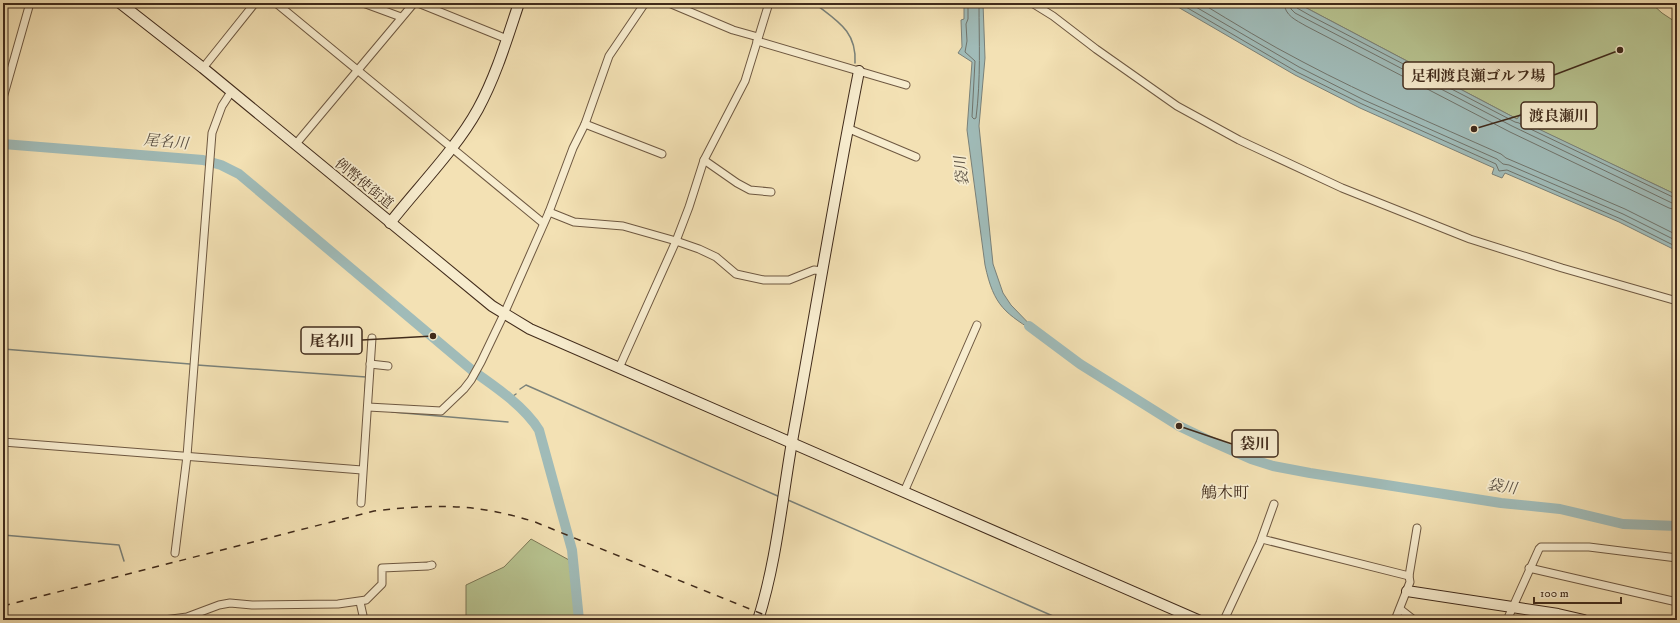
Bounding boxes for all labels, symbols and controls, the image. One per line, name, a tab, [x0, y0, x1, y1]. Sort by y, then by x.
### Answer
callout: 足利渡良瀬ゴルフ場	[1403, 62, 1554, 89]
text: 足利渡良瀬ゴルフ場	[1410, 67, 1546, 86]
callout: 渡良瀬川	[1521, 102, 1597, 129]
text: 渡良瀬川	[1529, 107, 1589, 126]
water label: 尾名川	[143, 131, 191, 154]
water label: 袋川	[950, 153, 973, 187]
street label: 例幣使街道	[331, 155, 397, 213]
callout: 尾名川	[301, 327, 362, 354]
text: 尾名川	[309, 332, 355, 351]
callout: 袋川	[1232, 430, 1278, 457]
text: 袋川	[1240, 435, 1270, 454]
water label: 袋川	[1486, 476, 1520, 499]
district label: 鵤木町	[1201, 483, 1249, 503]
scale bar	[1534, 579, 1621, 605]
text: 100 m	[1540, 586, 1569, 601]

